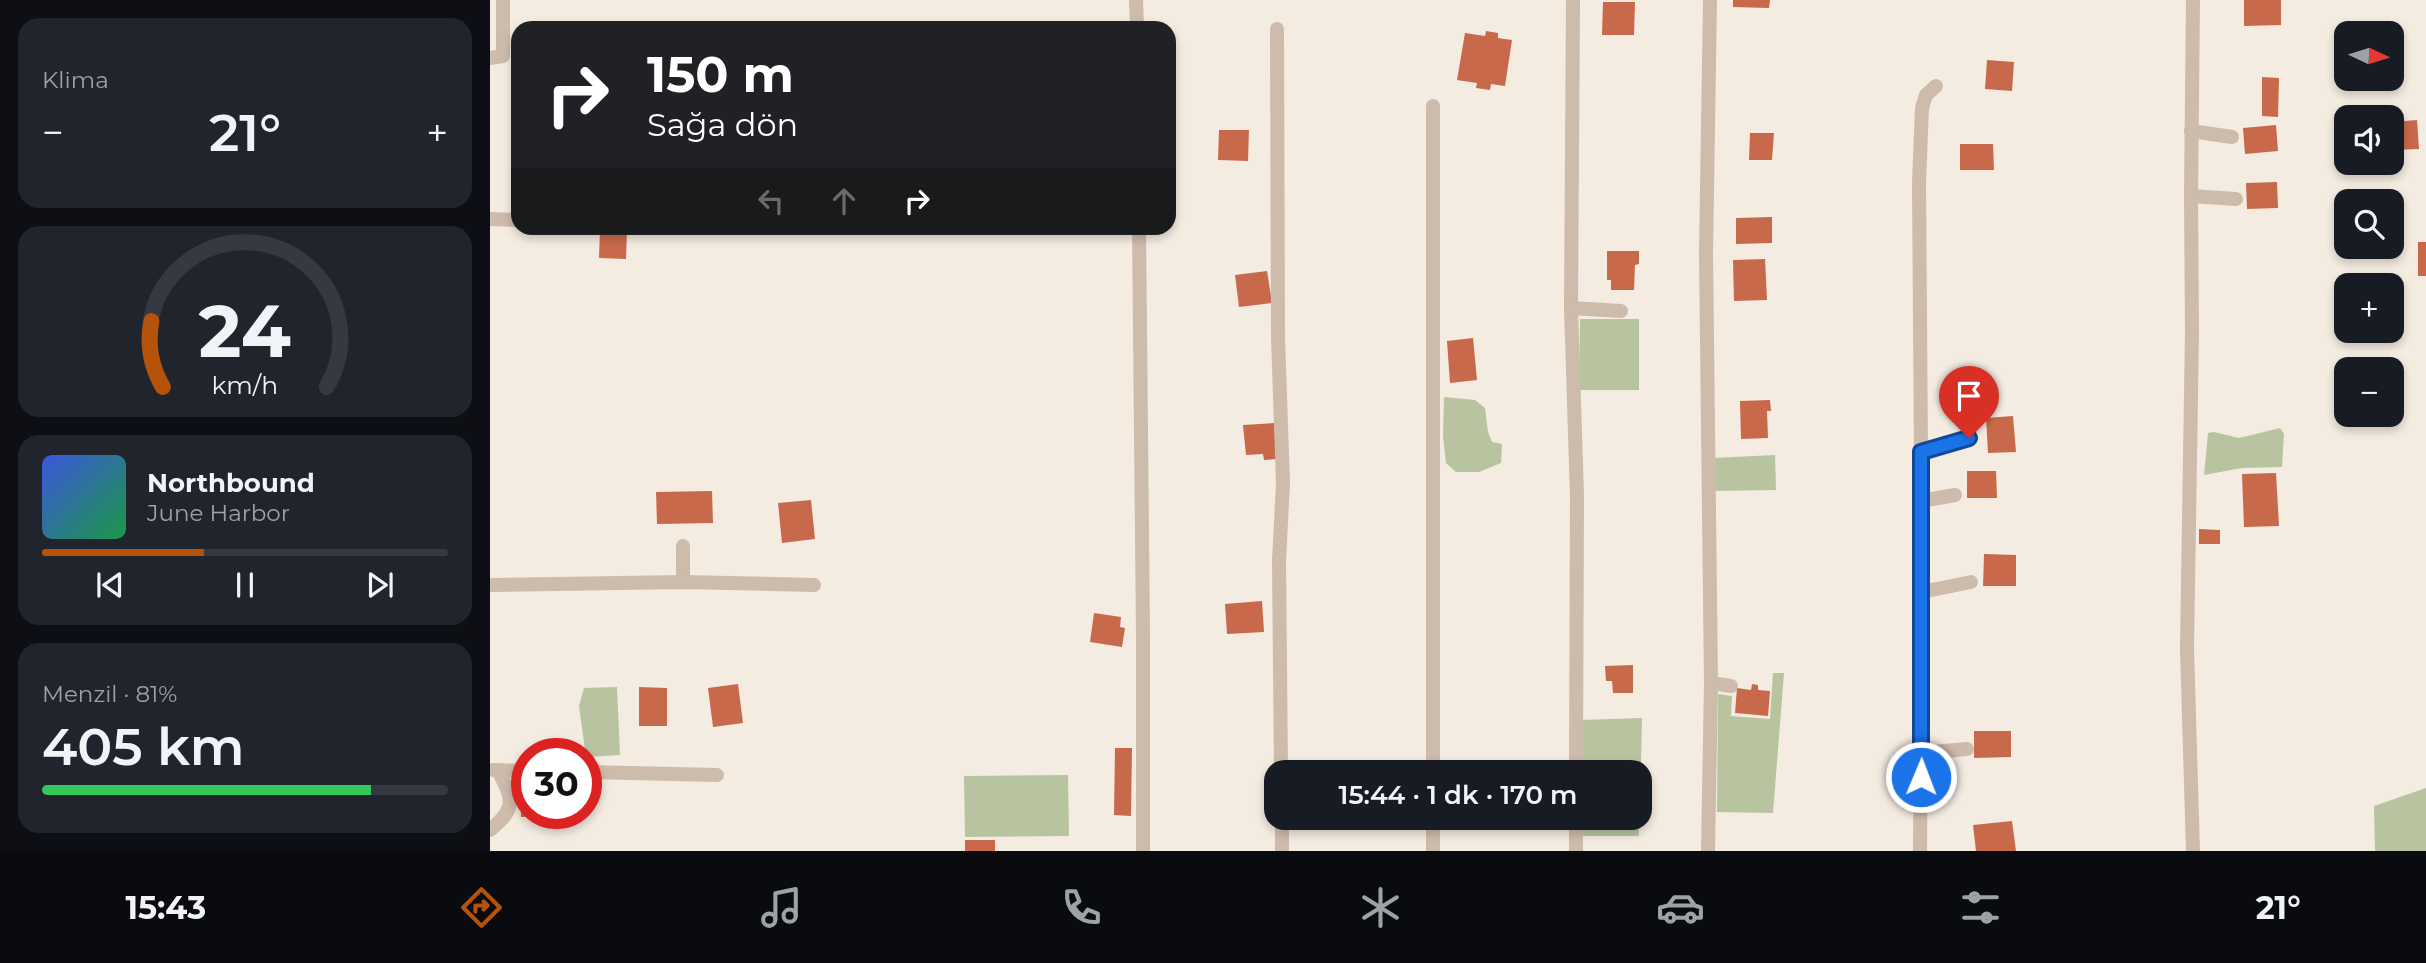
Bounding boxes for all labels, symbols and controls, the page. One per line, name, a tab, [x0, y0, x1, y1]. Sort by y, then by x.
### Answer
north arrow	[2334, 21, 2404, 91]
map controls	[2334, 21, 2404, 427]
text: 150 m	[647, 45, 794, 104]
icon: right	[532, 49, 623, 140]
text: Klima	[42, 66, 109, 94]
text: 21°	[209, 101, 281, 164]
text: Sağa dön	[647, 105, 798, 144]
button: sound	[2334, 105, 2404, 175]
text: −	[42, 109, 64, 156]
text: +	[426, 109, 448, 156]
icon: left	[752, 182, 790, 220]
icon: ahead	[825, 182, 863, 220]
icon: right	[898, 182, 936, 220]
button: search	[2334, 189, 2404, 259]
button: +	[2334, 273, 2404, 343]
text: 24	[199, 288, 291, 376]
button: −	[2334, 357, 2404, 427]
pin	[1939, 366, 1999, 438]
text: km/h	[212, 370, 278, 400]
icon: arrive	[1950, 377, 1988, 415]
text: Northbound	[147, 467, 315, 499]
text: June Harbor	[147, 499, 290, 527]
icon: previous	[91, 566, 129, 604]
icon: pause	[226, 566, 264, 604]
icon: next	[361, 566, 399, 604]
text: Menzil · 81%	[42, 680, 177, 708]
text: 405 km	[42, 715, 245, 778]
speed limit sign: 30	[511, 738, 602, 829]
position arrow	[1884, 740, 1958, 814]
text: 15:44 · 1 dk · 170 m	[1339, 779, 1577, 811]
icon: directions	[457, 883, 506, 932]
icon: music	[757, 883, 806, 932]
icon: phone	[1057, 883, 1106, 932]
icon: climate	[1356, 883, 1405, 932]
icon: car	[1656, 883, 1705, 932]
icon: filters	[1956, 883, 2005, 932]
text: 15:43	[125, 888, 206, 927]
text: 21°	[2256, 888, 2301, 927]

